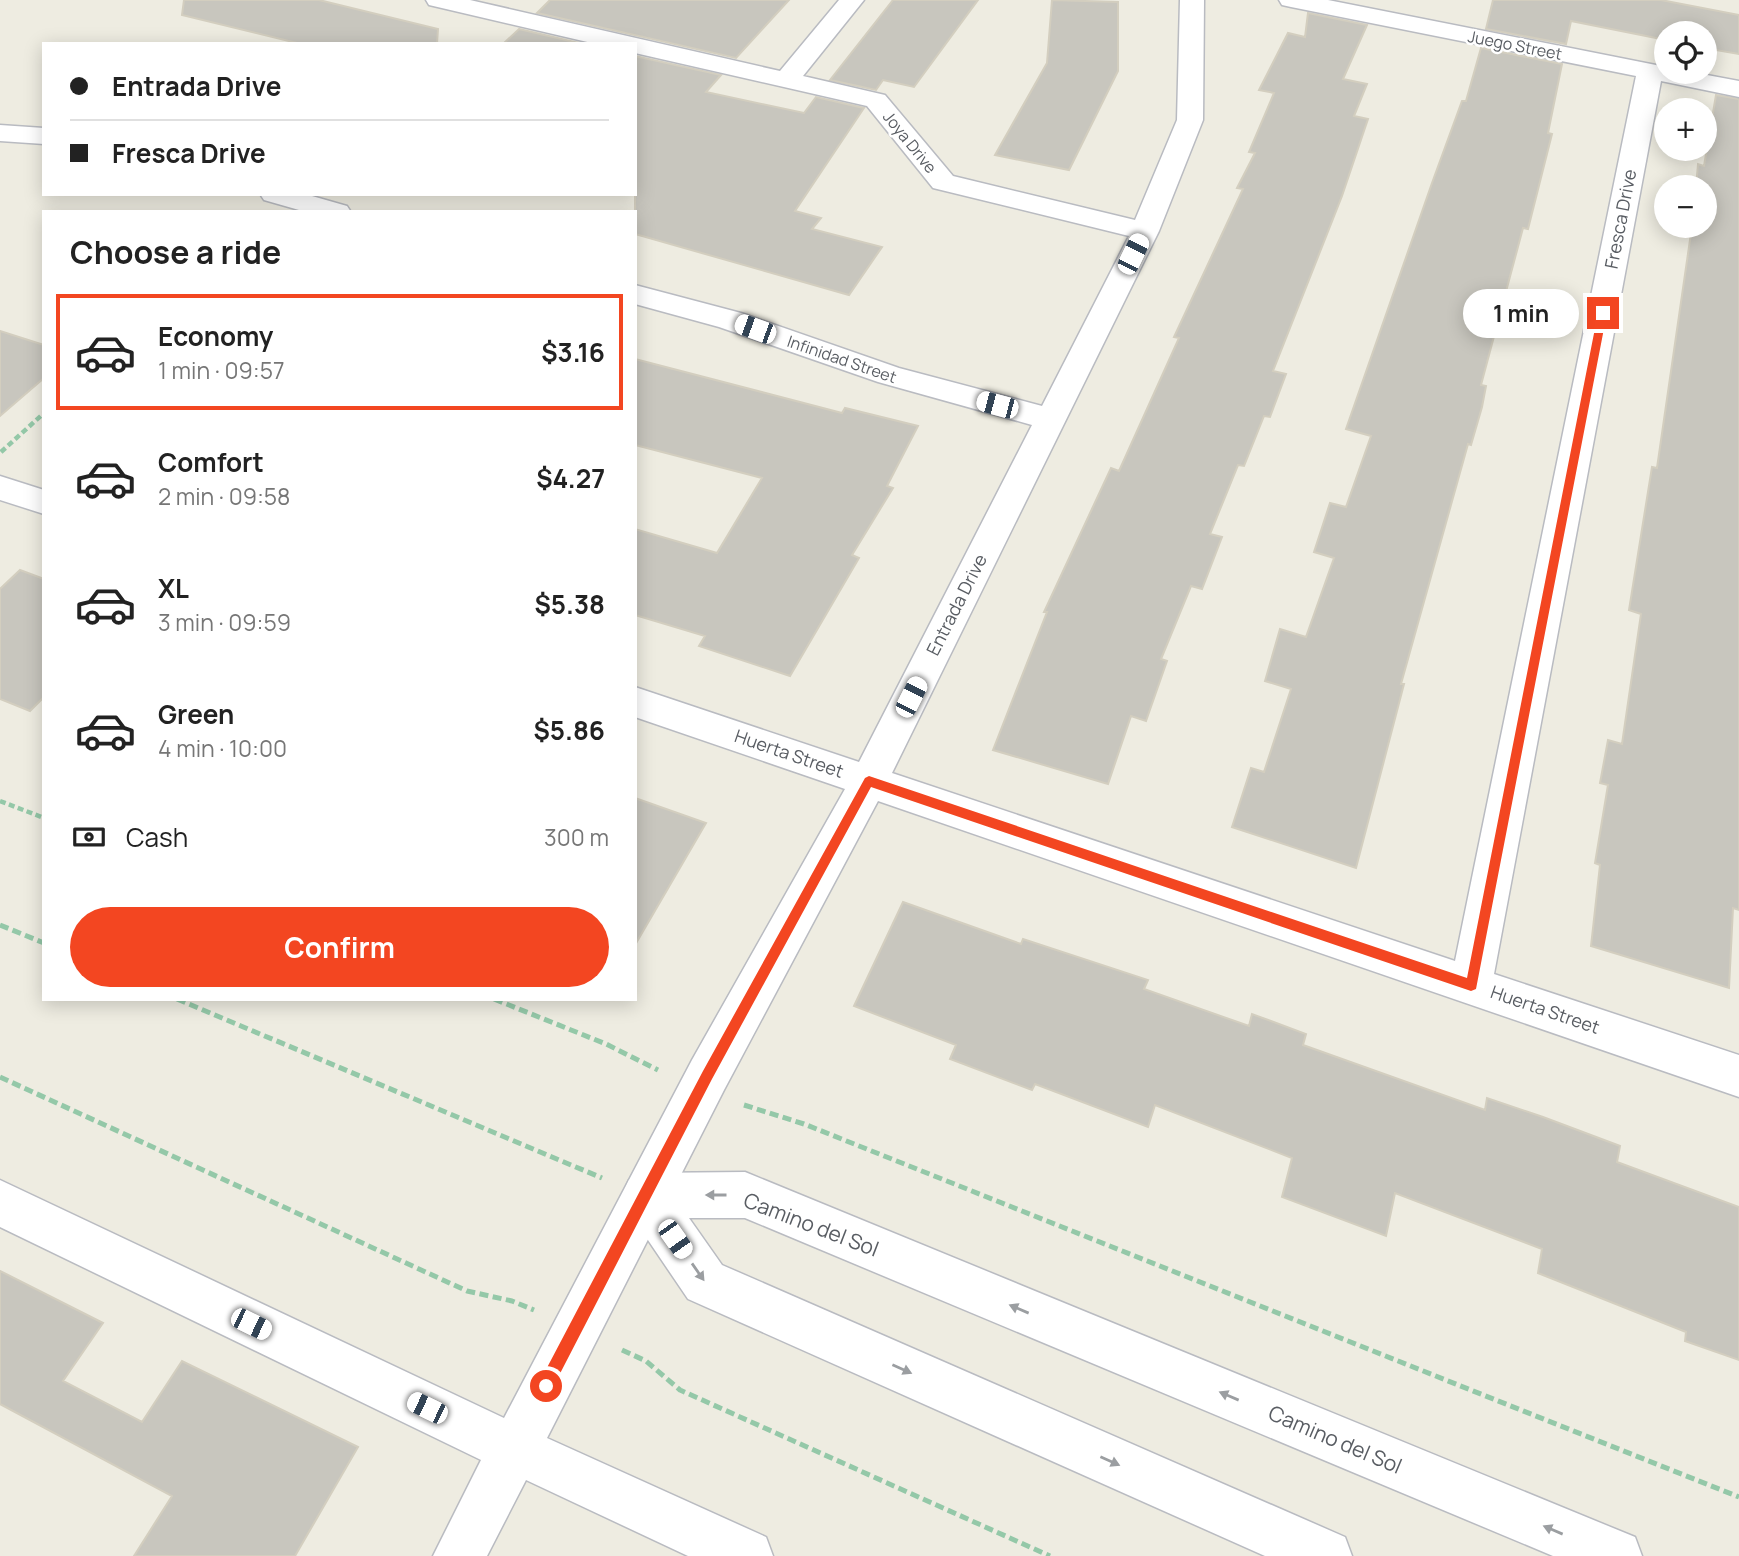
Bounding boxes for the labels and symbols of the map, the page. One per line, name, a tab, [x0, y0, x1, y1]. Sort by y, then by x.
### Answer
street label: Juego Street	[1466, 25, 1564, 65]
street label: Joya Drive	[878, 106, 942, 178]
street label: Fresca Drive	[1599, 167, 1641, 271]
car	[1115, 231, 1152, 277]
callout: 1 min	[1463, 288, 1578, 338]
route end	[1587, 297, 1619, 329]
car	[732, 312, 779, 346]
street label: Infinidad Street	[784, 330, 900, 388]
car	[974, 389, 1021, 421]
street label: Entrada Drive	[920, 550, 992, 659]
car	[893, 674, 930, 720]
street label: Huerta Street	[732, 723, 847, 783]
street label: Huerta Street	[1488, 979, 1603, 1039]
street label: Camino del Sol	[740, 1185, 883, 1263]
one-way arrow	[705, 1190, 727, 1201]
car	[655, 1216, 696, 1262]
one-way arrow	[691, 1263, 705, 1281]
one-way arrow	[1009, 1303, 1030, 1314]
car	[228, 1305, 275, 1343]
one-way arrow	[892, 1363, 912, 1375]
route start	[530, 1370, 562, 1402]
car	[404, 1389, 451, 1427]
one-way arrow	[1219, 1390, 1240, 1401]
street label: Camino del Sol	[1264, 1398, 1406, 1480]
one-way arrow	[1100, 1455, 1120, 1467]
one-way arrow	[1542, 1524, 1563, 1535]

